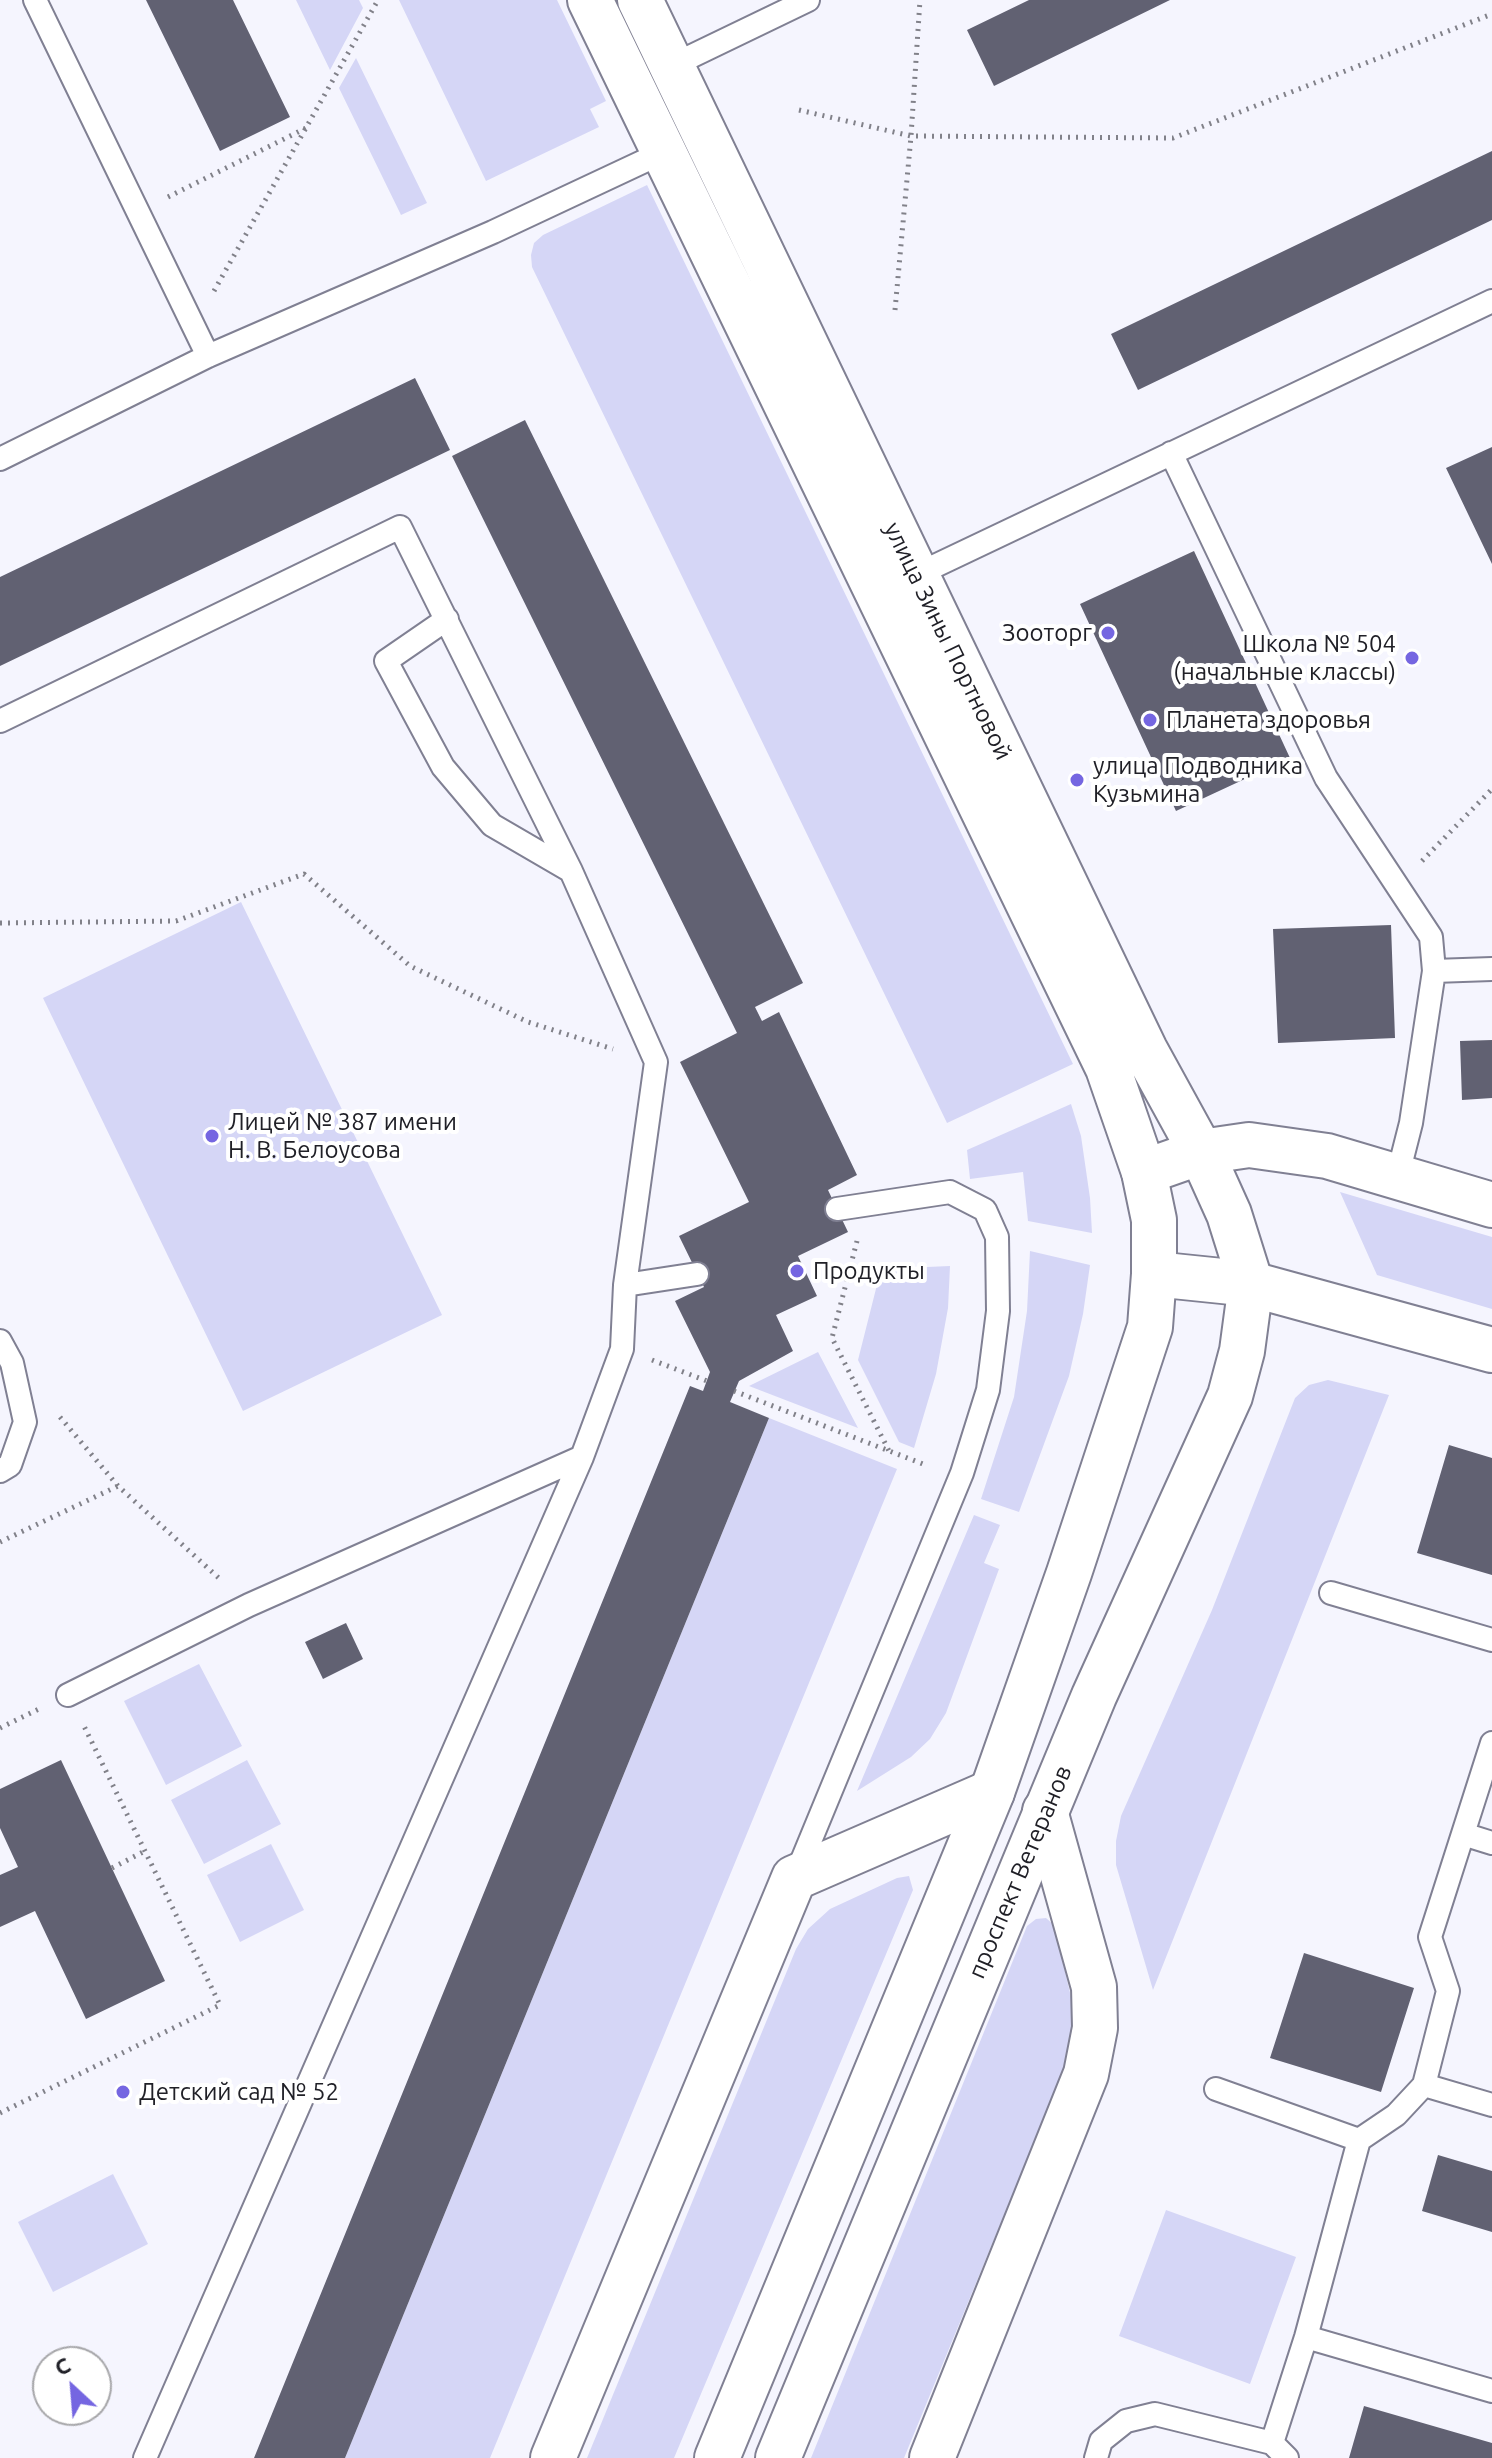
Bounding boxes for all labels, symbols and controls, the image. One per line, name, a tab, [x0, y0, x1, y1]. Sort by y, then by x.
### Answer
street label: улица Зины Портновой	[878, 517, 1018, 765]
place label: Зооторг	[1002, 619, 1092, 647]
marker: Зооторг	[1099, 624, 1117, 642]
place label: Школа № 504 (начальные классы)	[1173, 630, 1396, 686]
marker: Школа № 504 (начальные классы)	[1403, 649, 1421, 667]
place label: Планета здоровья	[1166, 706, 1371, 734]
marker: Планета здоровья	[1141, 711, 1159, 729]
place label: улица Подводника Кузьмина	[1093, 752, 1303, 808]
marker: улица Подводника Кузьмина	[1068, 771, 1086, 789]
place label: Лицей № 387 имени Н. В. Белоусова	[228, 1108, 457, 1164]
marker: Лицей № 387 имени Н. В. Белоусова	[203, 1127, 221, 1145]
place label: Продукты	[813, 1257, 925, 1285]
marker: Продукты	[788, 1262, 806, 1280]
street label: проспект Ветеранов	[962, 1761, 1078, 1983]
place label: Детский сад № 52	[139, 2078, 339, 2106]
marker: Детский сад № 52	[114, 2083, 132, 2101]
north arrow	[32, 2346, 112, 2426]
text: С	[50, 2351, 74, 2380]

